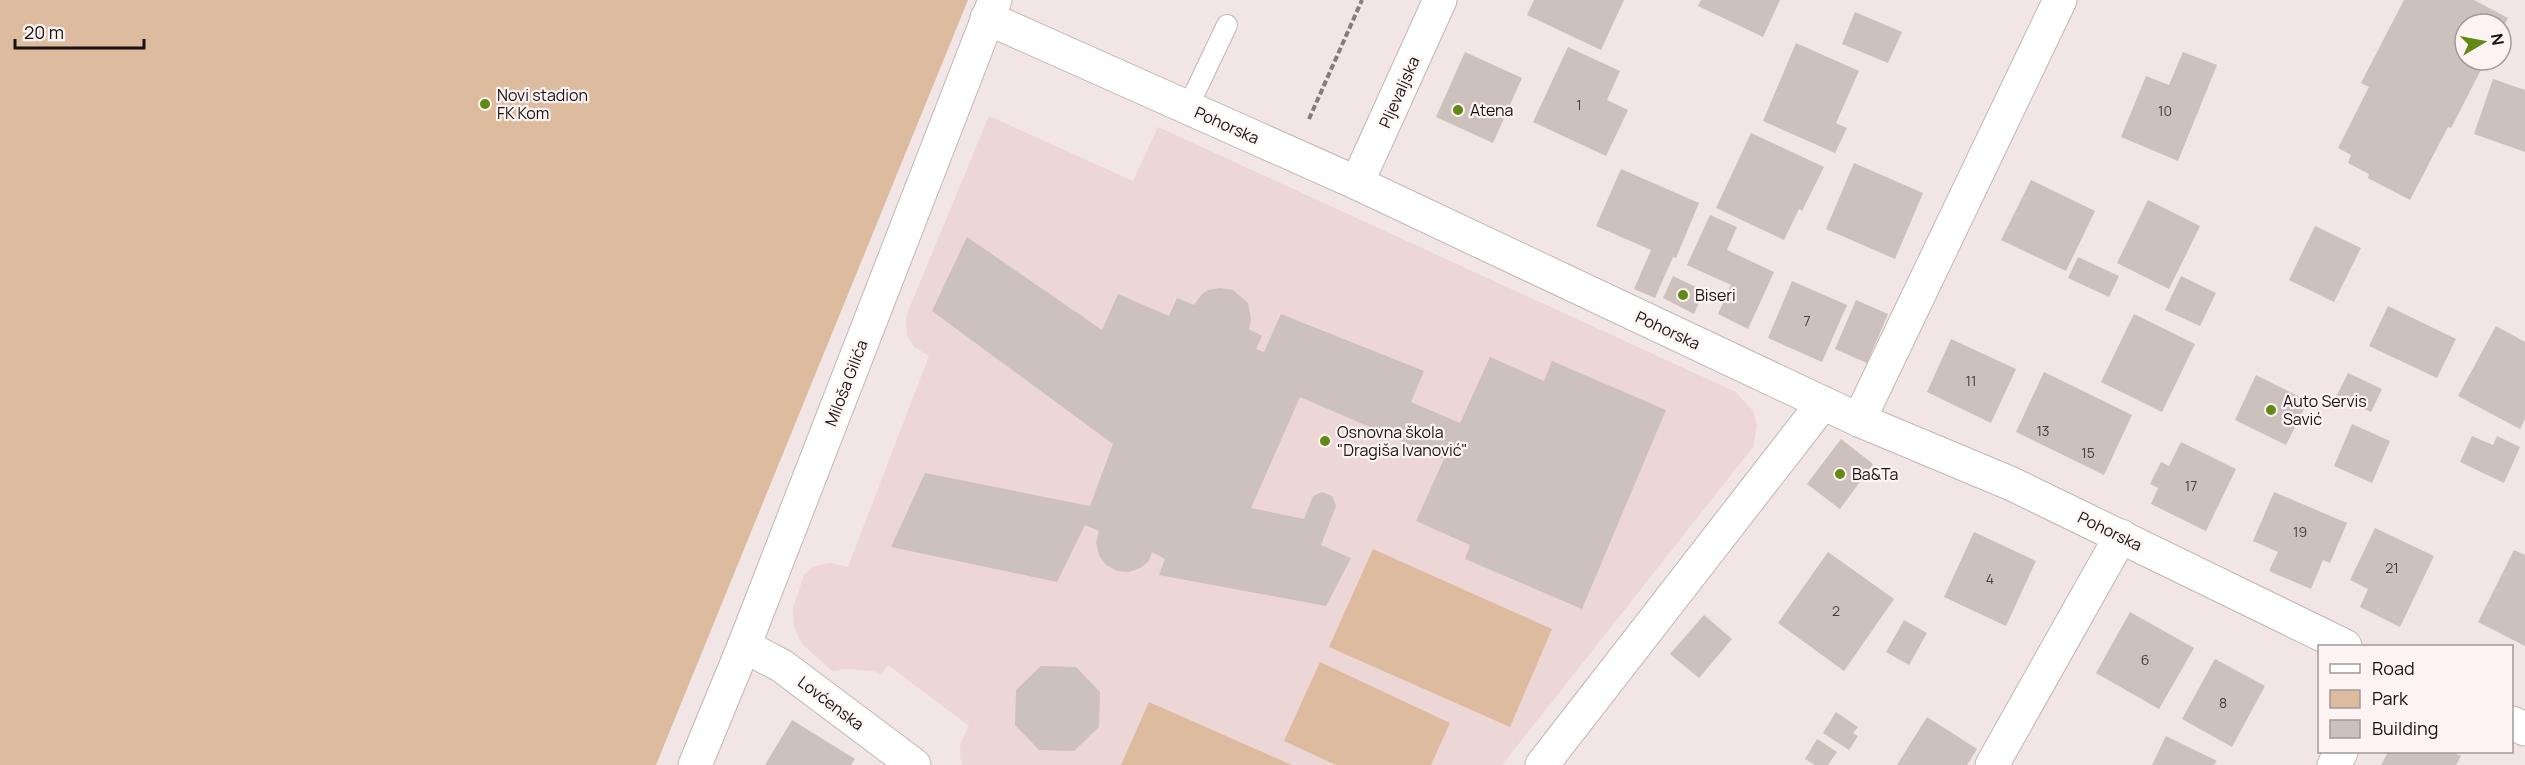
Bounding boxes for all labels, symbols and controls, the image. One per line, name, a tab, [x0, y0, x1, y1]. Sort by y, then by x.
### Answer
scale bar	[15, 12, 144, 50]
north arrow	[2453, 12, 2513, 72]
text: 20 m	[24, 20, 64, 44]
text: N	[2486, 32, 2510, 47]
street label: Pljevaljska	[1374, 53, 1424, 131]
place label: Novi stadion FK Kom	[497, 84, 588, 124]
house number: 1	[1576, 95, 1582, 114]
marker: Novi stadion FK Kom	[478, 97, 492, 111]
place label: Atena	[1470, 99, 1513, 121]
street label: Pohorska	[1191, 101, 1263, 149]
house number: 10	[2158, 101, 2172, 120]
marker: Atena	[1451, 103, 1465, 117]
place label: Biseri	[1695, 284, 1736, 306]
marker: Biseri	[1676, 288, 1690, 302]
street label: Pohorska	[1632, 306, 1704, 354]
house number: 7	[1803, 311, 1811, 330]
street label: Miloša Gilića	[819, 337, 873, 429]
house number: 11	[1966, 371, 1976, 390]
place label: Auto Servis Savić	[2283, 390, 2367, 430]
marker: Auto Servis Savić	[2264, 403, 2278, 417]
place label: Osnovna škola "Dragiša Ivanović"	[1337, 421, 1468, 461]
house number: 13	[2036, 421, 2050, 440]
marker: Osnovna škola "Dragiša Ivanović"	[1318, 434, 1332, 448]
house number: 15	[2081, 443, 2095, 462]
place label: Ba&Ta	[1852, 463, 1898, 485]
marker: Ba&Ta	[1833, 467, 1847, 481]
house number: 17	[2185, 476, 2197, 495]
street label: Pohorska	[2074, 506, 2146, 556]
house number: 19	[2293, 522, 2307, 541]
house number: 21	[2385, 558, 2399, 577]
house number: 4	[1986, 569, 1994, 588]
house number: 2	[1832, 601, 1840, 620]
legend	[2318, 645, 2513, 753]
house number: 6	[2141, 650, 2149, 669]
text: Road	[2372, 656, 2415, 680]
street label: Lovćenska	[793, 671, 869, 735]
text: Park	[2372, 686, 2409, 710]
house number: 8	[2219, 693, 2227, 712]
text: Building	[2372, 716, 2438, 740]

